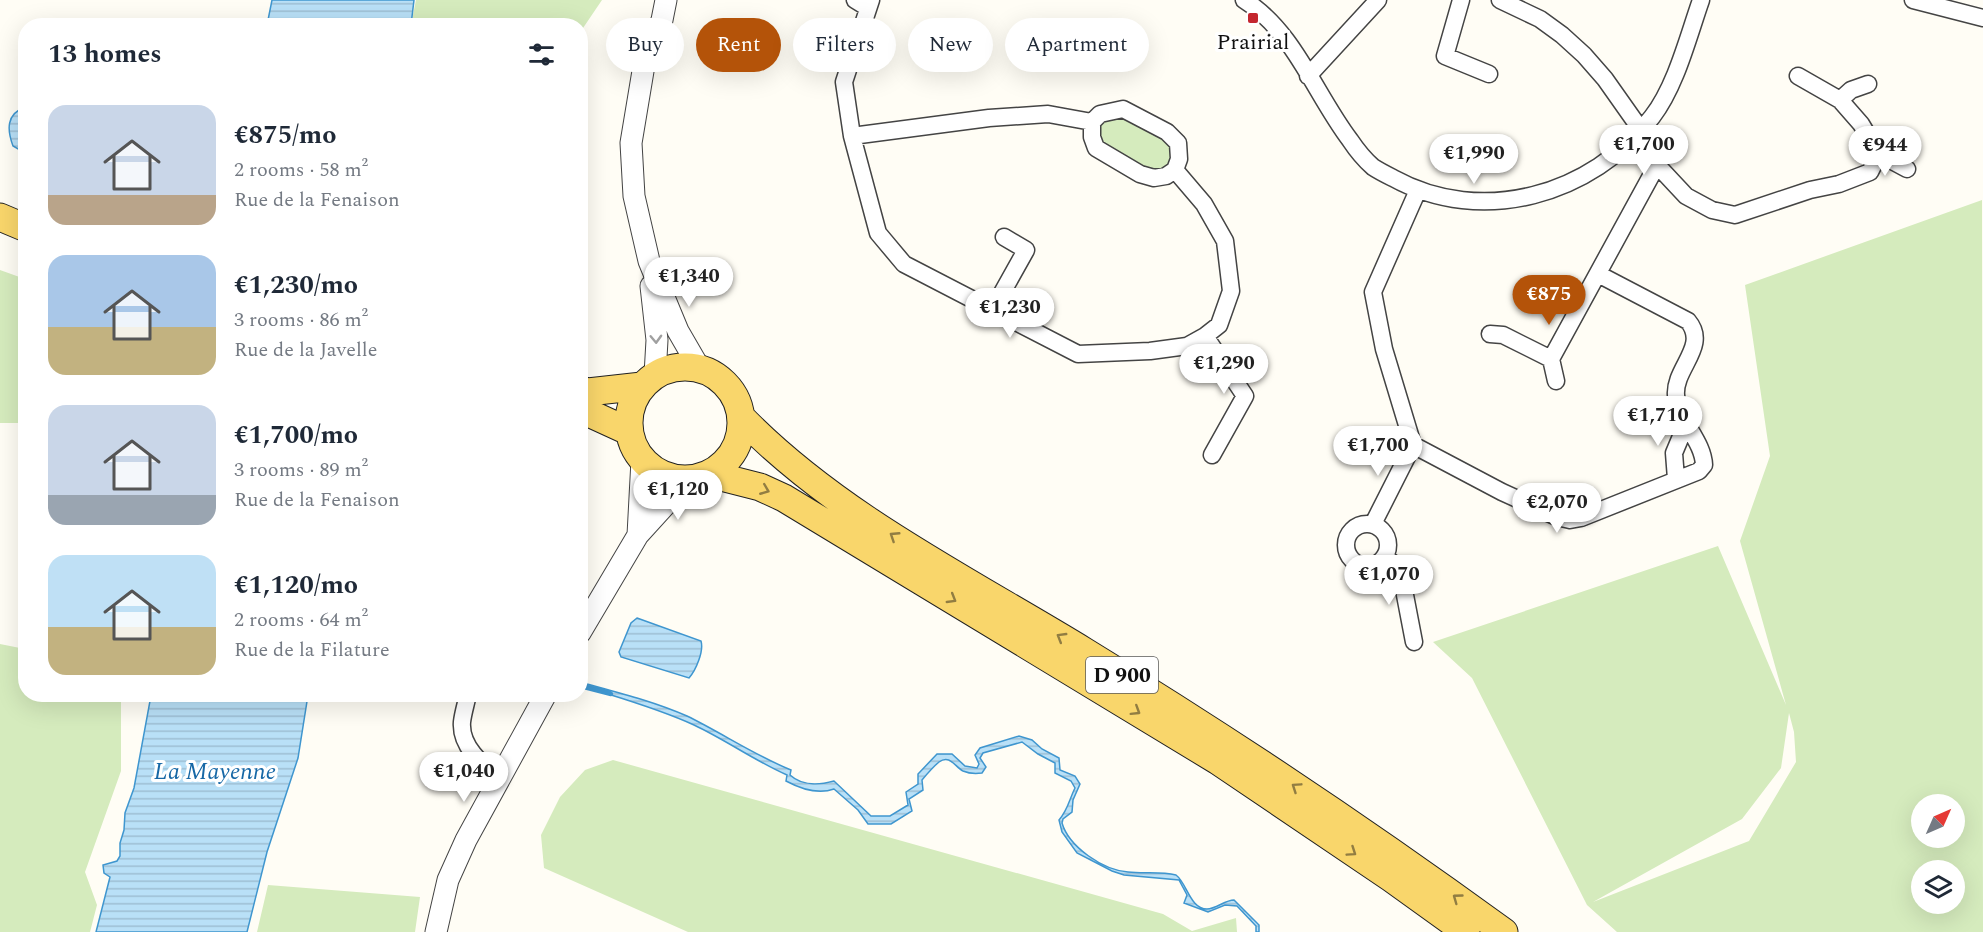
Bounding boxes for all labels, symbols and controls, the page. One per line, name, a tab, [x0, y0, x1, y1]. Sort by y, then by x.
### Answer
marker: Prairial	[1246, 11, 1260, 25]
chip: Buy	[606, 18, 684, 72]
chip: Rent	[696, 18, 781, 72]
chip: Filters	[793, 18, 896, 72]
chip: New	[908, 18, 993, 72]
chip: Apartment	[1005, 18, 1149, 72]
place label: Prairial	[1216, 26, 1290, 59]
text: 13 homes	[48, 34, 162, 74]
icon: filters	[525, 38, 558, 71]
text: €875/mo	[234, 115, 337, 155]
pin: €1,700	[1595, 125, 1693, 176]
pin: €944	[1849, 126, 1921, 177]
icon: home	[96, 129, 168, 201]
text: €1,700	[1613, 129, 1675, 159]
text: €944	[1863, 130, 1907, 160]
pin: €1,990	[1425, 134, 1523, 185]
text: €1,990	[1443, 138, 1505, 168]
text: 2 rooms · 58 m²	[234, 155, 368, 185]
text: Rue de la Fenaison	[234, 185, 400, 215]
pin: €1,340	[640, 257, 738, 308]
text: €1,340	[658, 261, 720, 291]
text: €1,230/mo	[234, 265, 358, 305]
pin: €875	[1513, 275, 1585, 326]
icon: home	[96, 279, 168, 351]
text: €875	[1527, 279, 1571, 309]
pin: €1,230	[961, 288, 1059, 339]
text: €1,230	[979, 292, 1041, 322]
text: 3 rooms · 86 m²	[234, 305, 368, 335]
text: Rue de la Javelle	[234, 335, 377, 365]
one-way arrow	[650, 335, 662, 344]
pin: €1,290	[1175, 344, 1273, 395]
text: €1,290	[1193, 348, 1255, 378]
pin: €1,710	[1609, 396, 1707, 447]
text: €1,710	[1627, 400, 1689, 430]
text: €1,700/mo	[234, 415, 358, 455]
pin: €1,700	[1329, 426, 1427, 477]
icon: home	[96, 429, 168, 501]
text: €1,700	[1347, 430, 1409, 460]
text: 3 rooms · 89 m²	[234, 455, 368, 485]
pin: €1,120	[629, 470, 727, 521]
text: €1,120	[647, 474, 709, 504]
one-way arrow	[759, 483, 770, 495]
pin: €2,070	[1508, 483, 1606, 534]
text: Rue de la Fenaison	[234, 485, 400, 515]
text: €2,070	[1526, 487, 1588, 517]
one-way arrow	[890, 532, 901, 543]
pin: €1,070	[1340, 555, 1438, 606]
text: €1,070	[1358, 559, 1420, 589]
text: €1,120/mo	[234, 565, 358, 605]
icon: home	[96, 579, 168, 651]
one-way arrow	[946, 591, 956, 603]
text: 2 rooms · 64 m²	[234, 605, 368, 635]
one-way arrow	[1057, 633, 1067, 645]
text: Rue de la Filature	[234, 635, 390, 665]
road number: D 900	[1086, 657, 1158, 693]
one-way arrow	[1130, 703, 1141, 714]
pin: €1,040	[415, 752, 513, 803]
water label: La Mayenne	[154, 754, 276, 790]
text: €1,040	[433, 756, 495, 786]
one-way arrow	[1292, 783, 1303, 794]
north arrow	[1911, 794, 1965, 848]
map controls	[1911, 794, 1965, 914]
one-way arrow	[1346, 845, 1357, 856]
button: layers	[1911, 860, 1965, 914]
one-way arrow	[1453, 894, 1464, 905]

